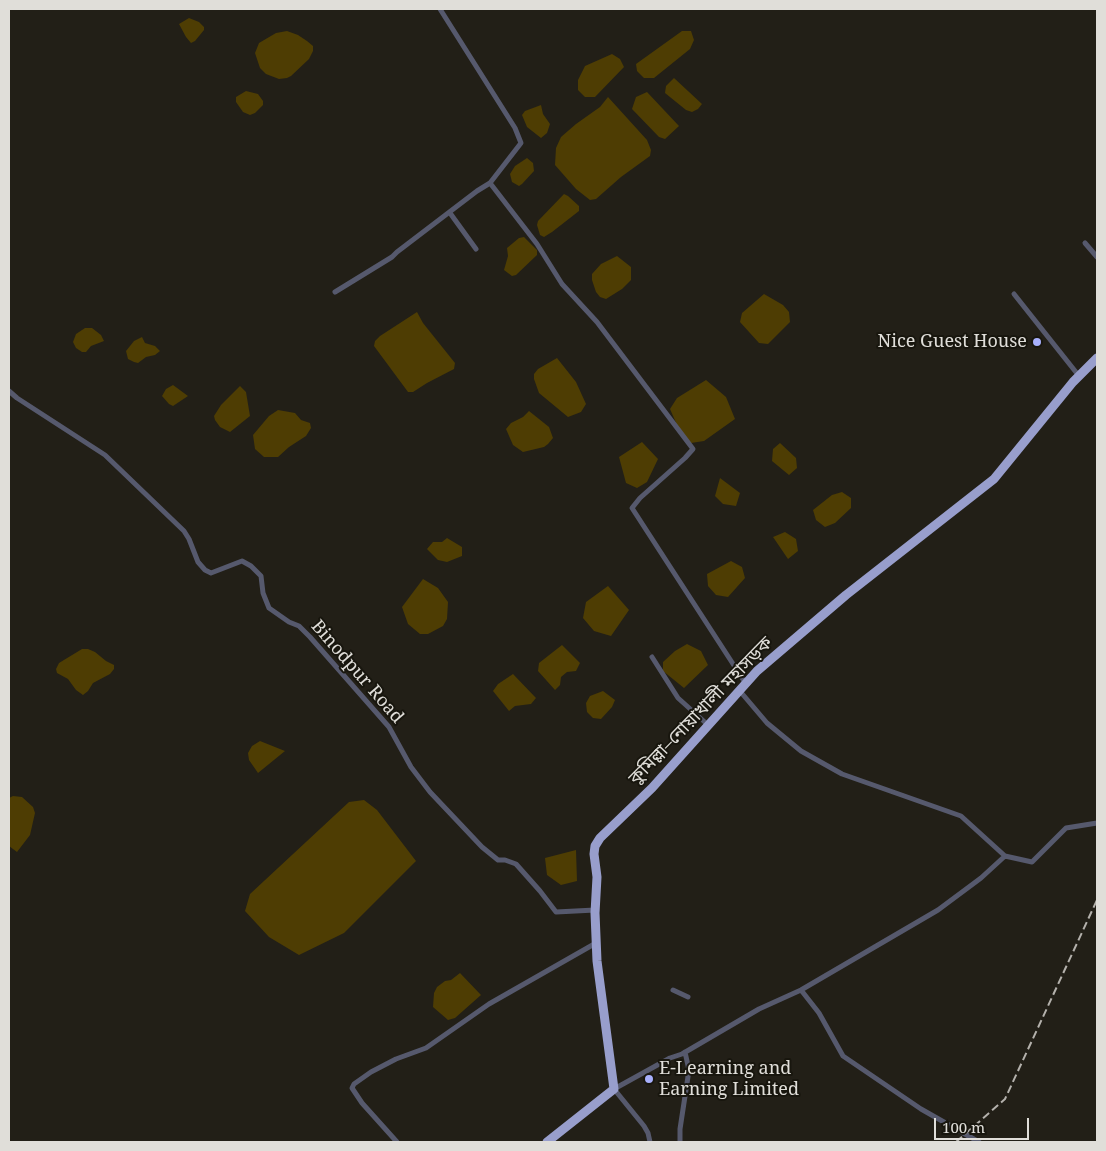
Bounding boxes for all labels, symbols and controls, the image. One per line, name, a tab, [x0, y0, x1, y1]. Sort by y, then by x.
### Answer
place label: Nice Guest House	[877, 331, 1027, 353]
marker: Nice Guest House	[1031, 336, 1043, 348]
street label: Binodpur Road	[306, 616, 408, 728]
street label: কুমিল্লা–নোয়াখালী মহাসড়ক	[625, 632, 777, 790]
place label: E-Learning and Earning Limited	[659, 1058, 799, 1100]
marker: E-Learning and Earning Limited	[643, 1073, 655, 1085]
scale bar	[936, 1108, 1031, 1140]
text: 100 m	[942, 1117, 985, 1137]

